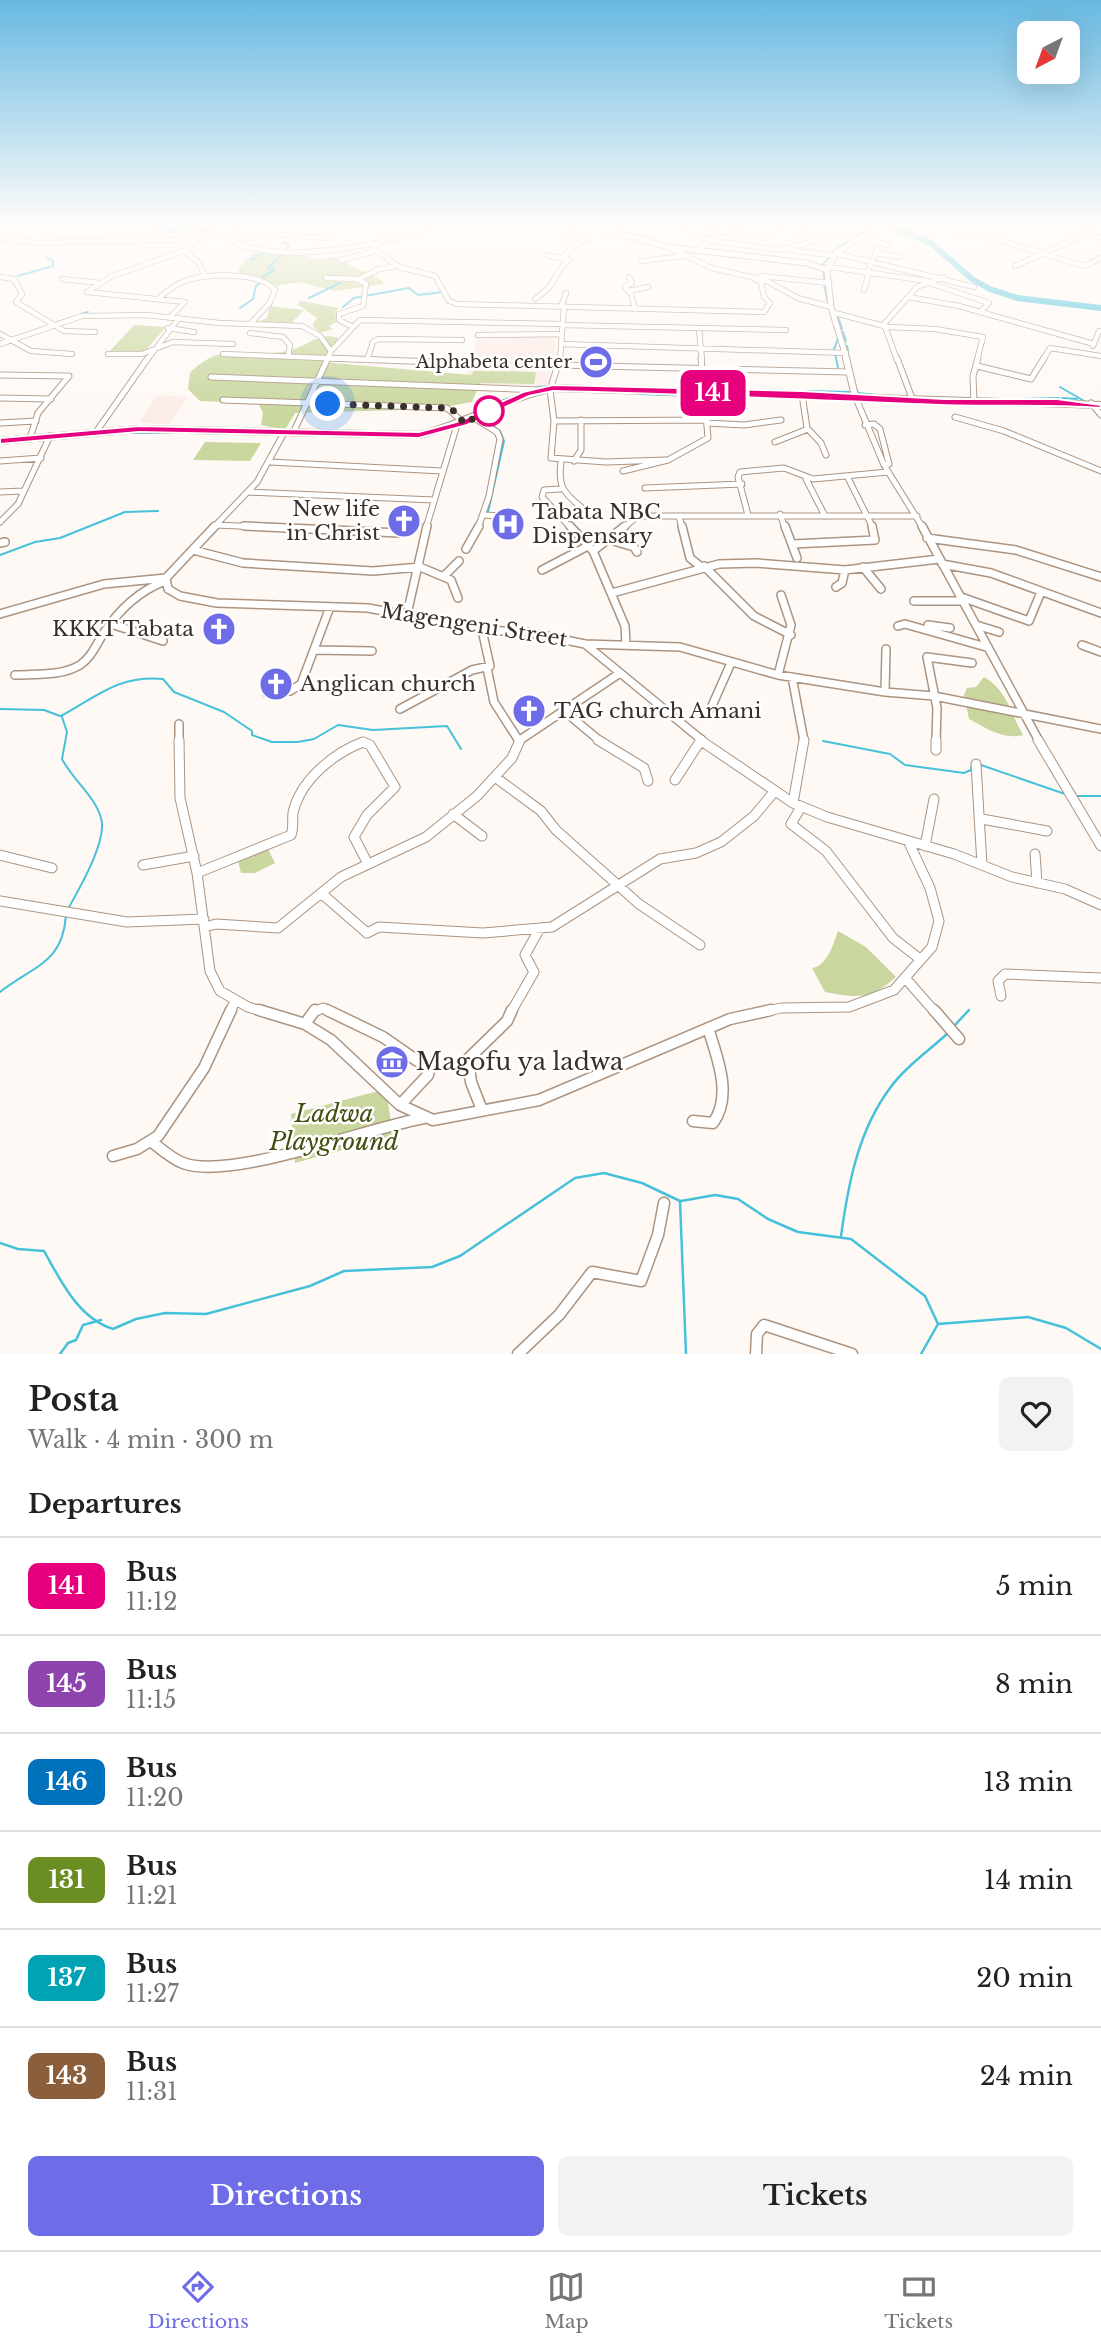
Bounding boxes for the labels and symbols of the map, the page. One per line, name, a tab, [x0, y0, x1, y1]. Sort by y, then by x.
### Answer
north arrow	[1017, 21, 1080, 84]
sports icon: Alphabeta center	[577, 343, 615, 381]
place label: Alphabeta center	[415, 351, 572, 373]
line badge: 141	[673, 370, 753, 416]
your location	[310, 386, 345, 421]
unlabelled marker	[474, 396, 504, 426]
place label: New life in Christ	[286, 496, 380, 546]
place label: Tabata NBC Dispensary	[532, 499, 661, 549]
church icon: New life in Christ	[385, 502, 423, 540]
hospital icon: Tabata NBC Dispensary	[489, 505, 527, 543]
street label: Magengeni Street	[379, 597, 569, 653]
church icon: KKKT Tabata	[200, 610, 238, 648]
place label: KKKT Tabata	[52, 616, 194, 642]
church icon: Anglican church	[257, 665, 295, 703]
place label: Anglican church	[299, 671, 476, 697]
church icon: TAG church Amani	[510, 692, 548, 730]
place label: TAG church Amani	[554, 698, 761, 724]
museum icon: Magofu ya ladwa	[373, 1043, 411, 1081]
place label: Magofu ya ladwa	[416, 1047, 624, 1076]
park label: Ladwa Playground	[268, 1099, 399, 1156]

